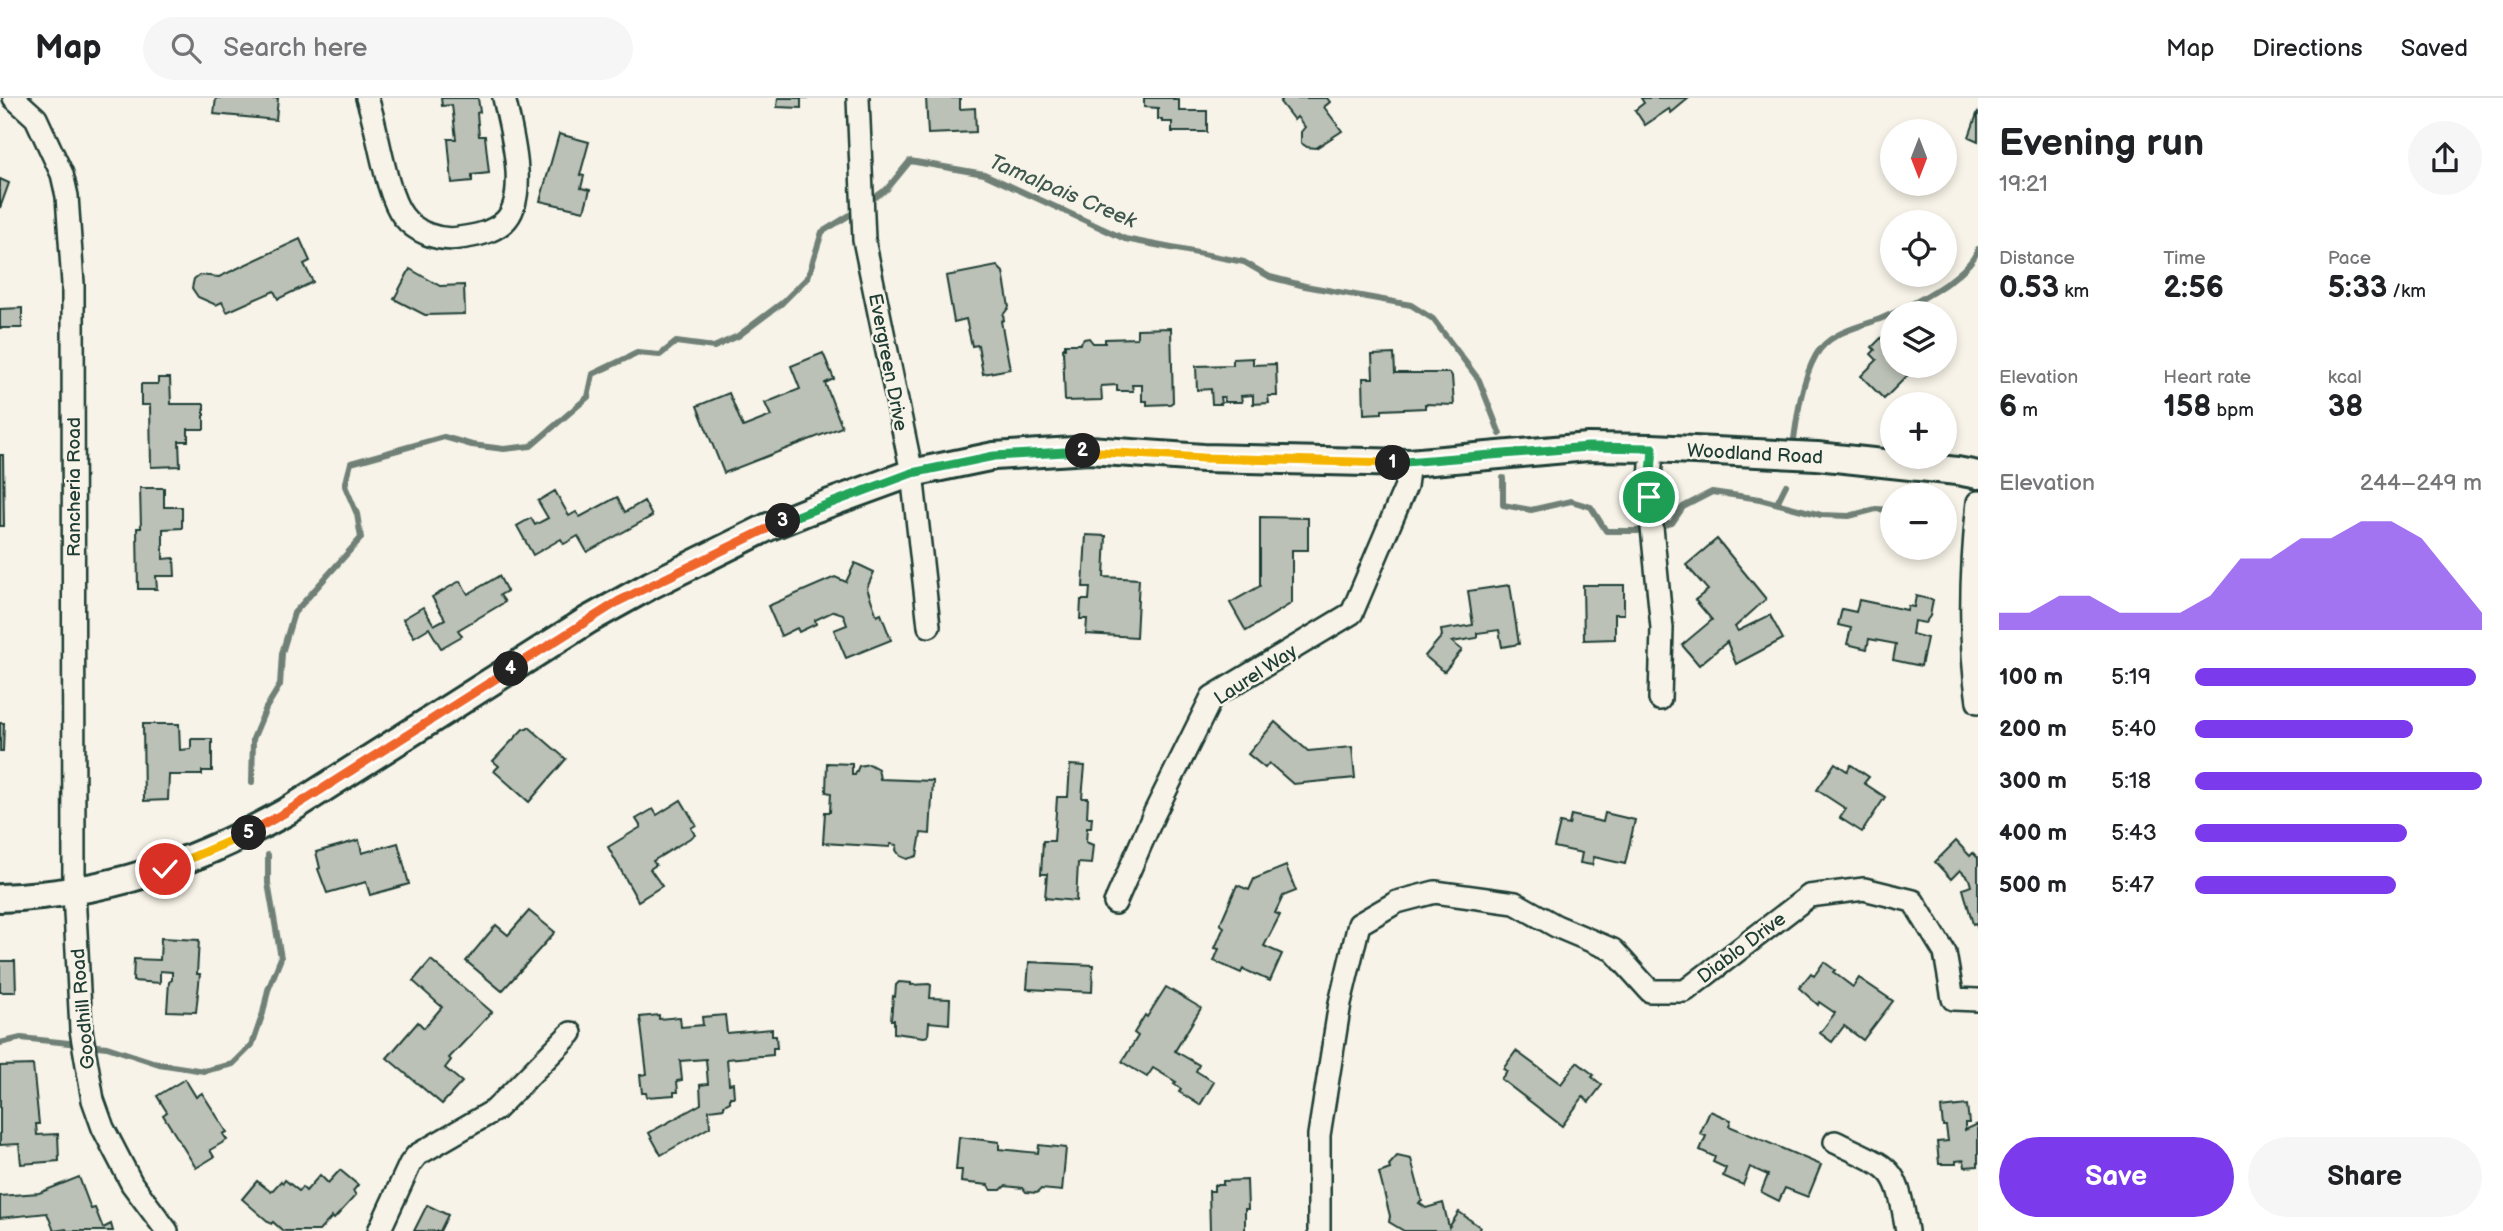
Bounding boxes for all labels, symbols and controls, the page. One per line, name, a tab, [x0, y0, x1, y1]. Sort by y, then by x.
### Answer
search box	[143, 17, 633, 80]
text: Map	[35, 28, 101, 68]
icon: search	[167, 29, 205, 67]
text: Search here	[223, 33, 367, 64]
text: Map	[2166, 34, 2214, 63]
text: Directions	[2252, 34, 2363, 63]
text: Saved	[2401, 34, 2468, 63]
north arrow	[1880, 119, 1956, 196]
map controls	[1880, 119, 1957, 560]
text: Evening run	[1999, 121, 2204, 166]
button: share	[2408, 121, 2482, 195]
water label: Tamalpais Creek	[985, 149, 1141, 234]
text: 19:21	[1999, 170, 2048, 198]
button: locate	[1880, 210, 1957, 287]
text: Distance	[1999, 247, 2075, 270]
text: Time	[2163, 247, 2205, 270]
text: Pace	[2328, 247, 2371, 270]
text: 0.53	[1999, 270, 2059, 306]
text: 2:56	[2163, 270, 2224, 306]
text: 5:33	[2328, 270, 2387, 306]
text: km	[2059, 280, 2089, 303]
text: /km	[2387, 280, 2426, 303]
street label: Evergreen Drive	[863, 292, 912, 433]
button: layers	[1880, 301, 1957, 378]
text: Elevation	[1999, 366, 2078, 389]
text: Heart rate	[2163, 366, 2251, 389]
text: kcal	[2328, 366, 2362, 389]
text: 6	[1999, 389, 2017, 425]
text: 158	[2163, 389, 2211, 425]
text: 38	[2328, 389, 2363, 425]
button: +	[1880, 392, 1957, 469]
text: m	[2017, 399, 2038, 422]
text: bpm	[2211, 399, 2254, 422]
street label: Rancheria Road	[63, 417, 86, 557]
pin: 2	[1066, 434, 1100, 468]
text: 2	[1077, 439, 1088, 462]
street label: Woodland Road	[1686, 439, 1824, 470]
pin: 1	[1376, 446, 1410, 480]
text: 1	[1389, 451, 1397, 474]
pin	[1619, 467, 1679, 527]
text: Elevation	[1999, 469, 2095, 497]
text: 244–249 m	[2360, 469, 2482, 497]
icon: arrive	[1630, 478, 1668, 516]
button: −	[1880, 483, 1957, 560]
pin: 3	[766, 504, 800, 538]
text: 3	[777, 509, 788, 532]
street label: Laurel Way	[1210, 640, 1302, 710]
pin: 4	[494, 652, 528, 686]
text: 4	[505, 657, 516, 680]
text: 100 m	[1999, 663, 2063, 691]
text: 5:19	[2111, 663, 2151, 691]
text: 200 m	[1999, 715, 2067, 743]
text: 5:40	[2111, 715, 2156, 743]
text: 300 m	[1999, 767, 2067, 795]
text: 5:18	[2111, 767, 2151, 795]
pin: 5	[232, 816, 266, 850]
text: 400 m	[1999, 819, 2067, 847]
text: 5:43	[2111, 819, 2157, 847]
text: 5	[243, 821, 254, 844]
pin	[135, 839, 195, 899]
icon: check	[146, 850, 184, 888]
text: 500 m	[1999, 871, 2067, 899]
text: 5:47	[2111, 871, 2154, 899]
street label: Diablo Drive	[1693, 908, 1791, 989]
street label: Goodhill Road	[67, 947, 100, 1070]
button: Save	[1999, 1137, 2234, 1217]
button: Share	[2248, 1137, 2482, 1217]

